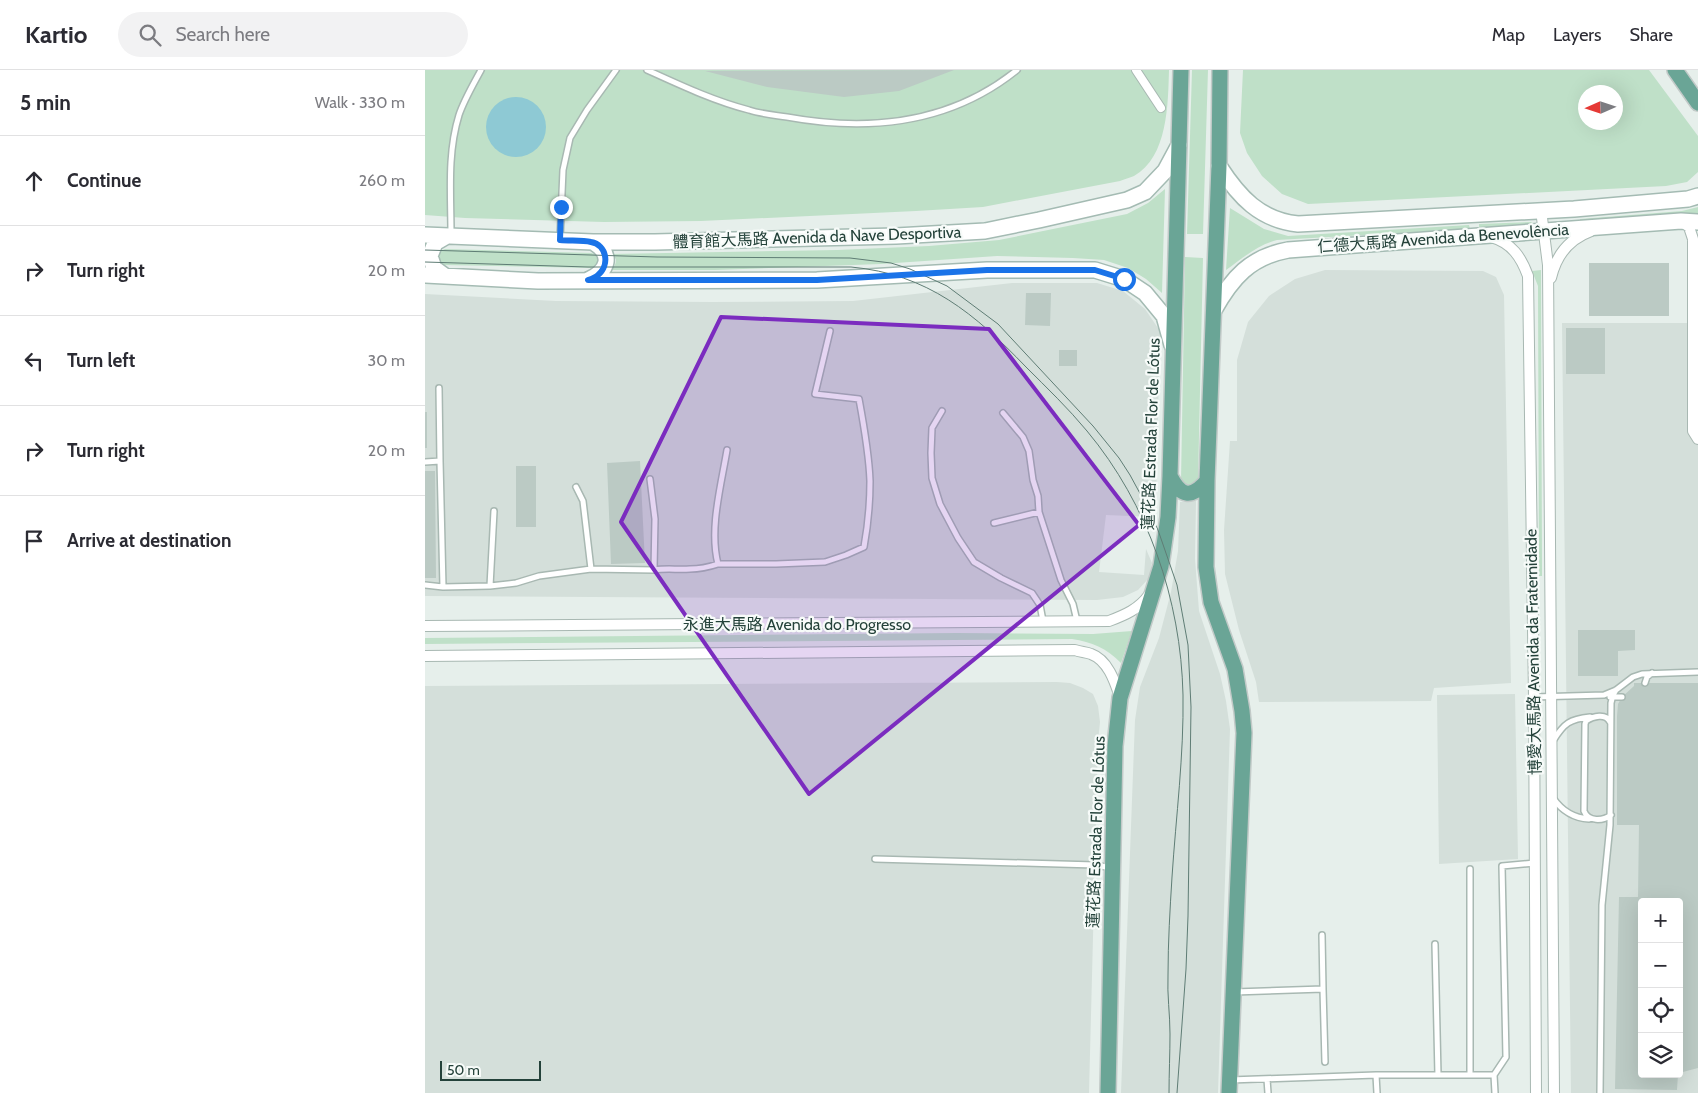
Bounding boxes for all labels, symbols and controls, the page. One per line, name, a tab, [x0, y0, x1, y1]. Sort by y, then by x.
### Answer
search box	[118, 12, 468, 57]
text: Kartio	[25, 20, 88, 49]
icon: search	[136, 21, 164, 49]
text: Search here	[176, 23, 270, 46]
text: Map	[1492, 24, 1525, 46]
text: Layers	[1553, 24, 1602, 46]
text: Share	[1630, 24, 1673, 46]
north arrow	[1578, 85, 1623, 130]
text: 5 min	[20, 90, 71, 115]
text: Walk · 330 m	[315, 93, 405, 112]
icon: ahead	[20, 167, 48, 195]
text: Continue	[67, 169, 141, 192]
text: 260 m	[359, 171, 405, 190]
route end	[550, 196, 573, 219]
street label: 仁德大馬路 Avenida da Benevolência	[1317, 220, 1570, 256]
street label: 體育館大馬路 Avenida da Nave Desportiva	[672, 222, 962, 252]
icon: right	[20, 257, 48, 285]
text: Turn right	[67, 259, 145, 282]
text: 20 m	[368, 261, 405, 280]
route start	[1113, 268, 1136, 291]
street label: 蓮花路 Estrada Flor de Lótus	[1138, 337, 1164, 530]
icon: left	[20, 347, 48, 375]
text: Turn left	[67, 349, 135, 372]
text: 30 m	[368, 351, 405, 370]
icon: right	[20, 437, 48, 465]
text: Turn right	[67, 439, 145, 462]
text: 20 m	[368, 441, 405, 460]
icon: arrive	[20, 527, 48, 555]
text: Arrive at destination	[67, 529, 231, 552]
street label: 博愛大馬路 Avenida da Fraternidade	[1521, 529, 1545, 775]
street label: 永進大馬路 Avenida do Progresso	[683, 615, 911, 634]
street label: 蓮花路 Estrada Flor de Lótus	[1083, 735, 1109, 928]
map controls	[1638, 898, 1683, 1078]
button: +	[1638, 898, 1683, 943]
button: −	[1638, 943, 1683, 988]
button: locate	[1638, 988, 1683, 1033]
button: layers	[1638, 1033, 1683, 1078]
scale bar	[440, 1058, 541, 1081]
text: 50 m	[447, 1061, 480, 1079]

